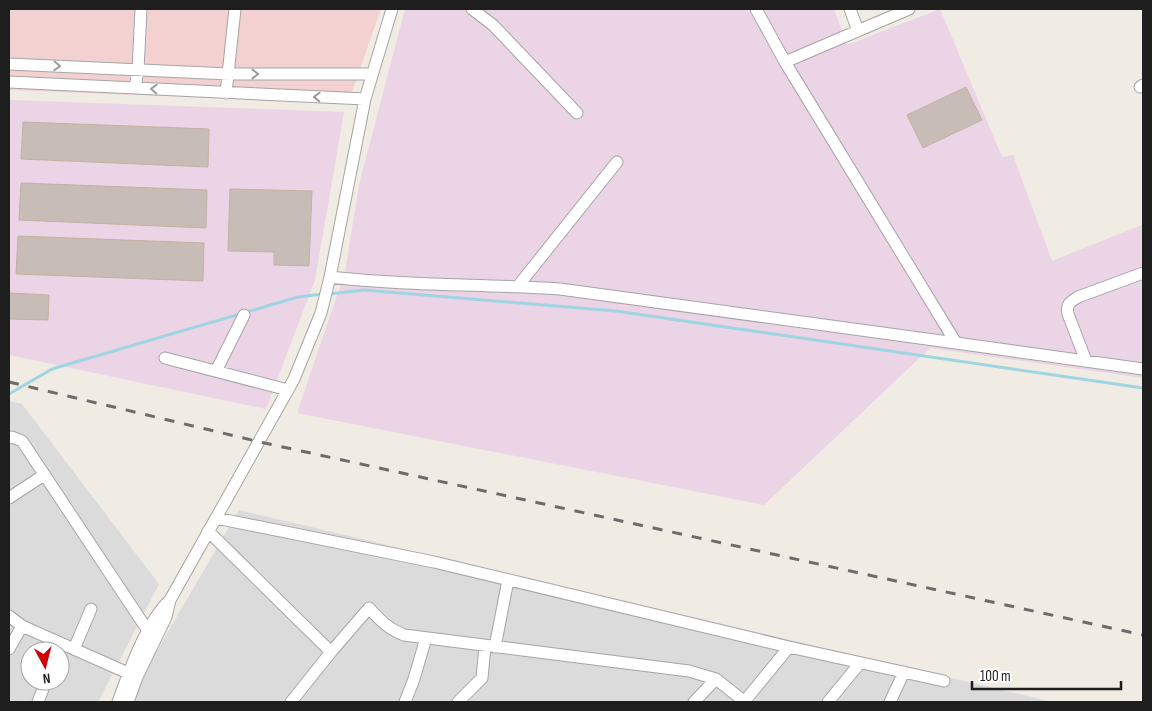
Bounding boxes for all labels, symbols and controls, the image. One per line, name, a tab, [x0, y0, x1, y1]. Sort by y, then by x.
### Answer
one-way arrow	[54, 61, 62, 72]
one-way arrow	[252, 69, 259, 79]
one-way arrow	[150, 84, 158, 95]
one-way arrow	[312, 92, 320, 102]
north arrow	[20, 641, 70, 691]
scale bar	[972, 658, 1121, 690]
text: 100 m	[980, 667, 1011, 686]
text: N	[42, 670, 51, 687]

